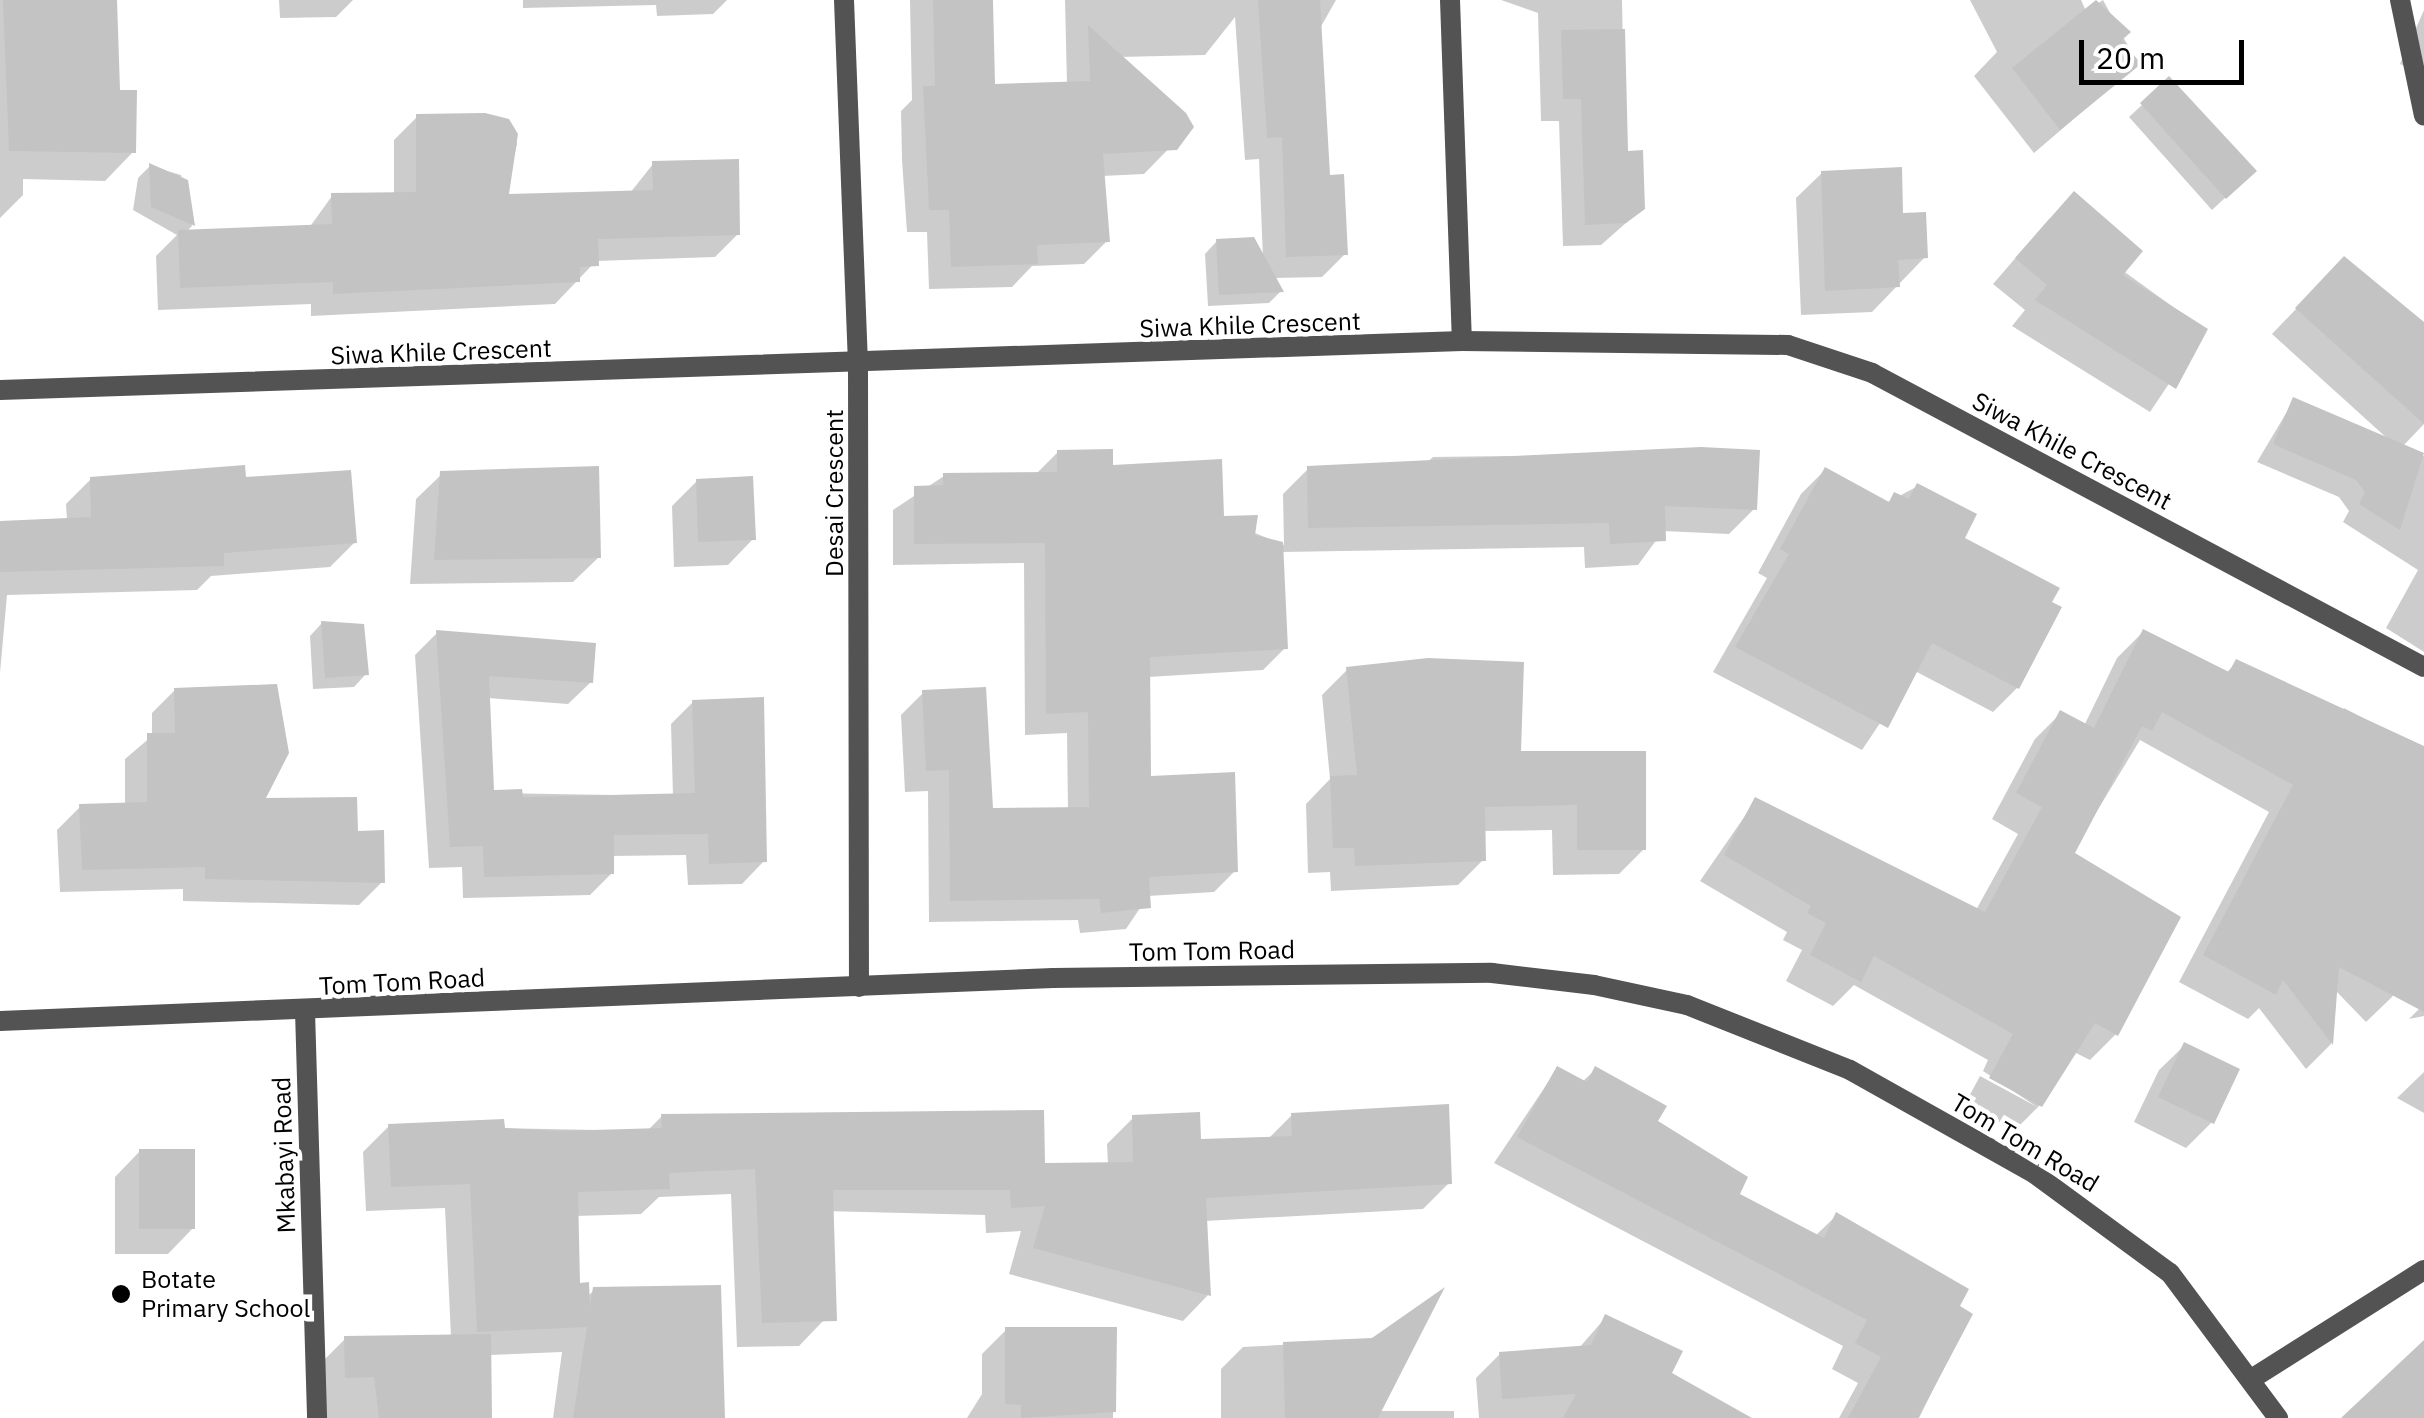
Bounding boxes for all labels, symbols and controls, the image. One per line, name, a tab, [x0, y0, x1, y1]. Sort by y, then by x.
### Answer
scale bar	[2084, 20, 2249, 82]
text: 20 m	[2096, 38, 2165, 77]
street label: Siwa Khile Crescent	[1139, 306, 1361, 344]
street label: Siwa Khile Crescent	[330, 333, 552, 371]
street label: Siwa Khile Crescent	[1967, 386, 2177, 516]
street label: Desai Crescent	[819, 409, 849, 577]
street label: Tom Tom Road	[1129, 935, 1295, 967]
street label: Tom Tom Road	[318, 963, 486, 1001]
street label: Mkabayi Road	[266, 1076, 302, 1234]
street label: Tom Tom Road	[1946, 1087, 2104, 1199]
place label: Botate Primary School	[141, 1265, 310, 1324]
marker: Botate Primary School	[110, 1283, 132, 1305]

